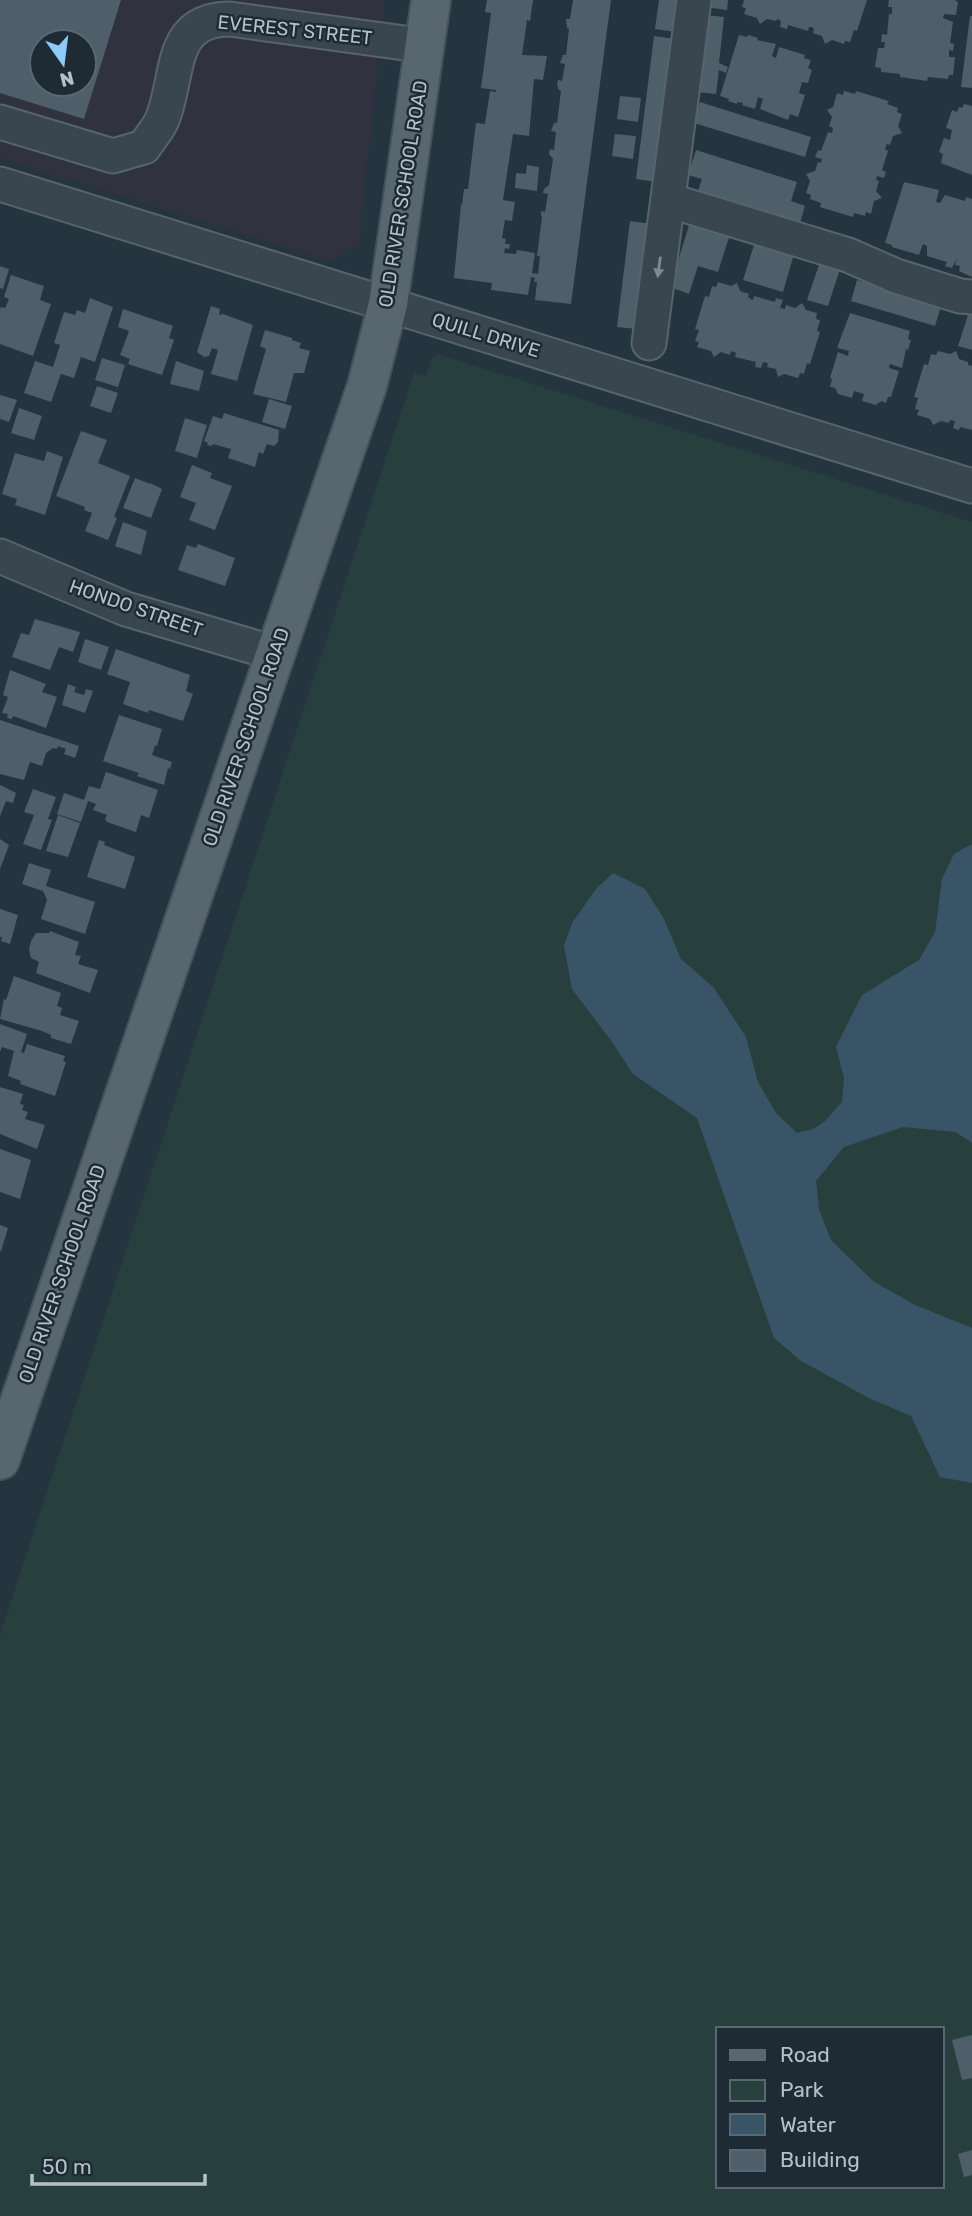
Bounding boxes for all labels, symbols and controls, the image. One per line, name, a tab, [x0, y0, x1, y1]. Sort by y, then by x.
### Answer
street label: EVEREST STREET	[217, 10, 373, 50]
north arrow	[28, 28, 98, 98]
text: N	[58, 66, 76, 92]
street label: OLD RIVER SCHOOL ROAD	[374, 79, 432, 309]
one-way arrow	[654, 256, 665, 278]
street label: QUILL DRIVE	[429, 308, 543, 362]
street label: HONDO STREET	[66, 574, 206, 642]
street label: OLD RIVER SCHOOL ROAD	[198, 625, 294, 849]
street label: OLD RIVER SCHOOL ROAD	[14, 1162, 110, 1386]
legend	[716, 2027, 944, 2188]
text: Road	[780, 2042, 830, 2067]
text: Park	[780, 2077, 824, 2102]
text: Water	[780, 2112, 836, 2137]
scale bar	[32, 2142, 205, 2186]
text: Building	[780, 2147, 860, 2172]
text: 50 m	[42, 2154, 92, 2179]

